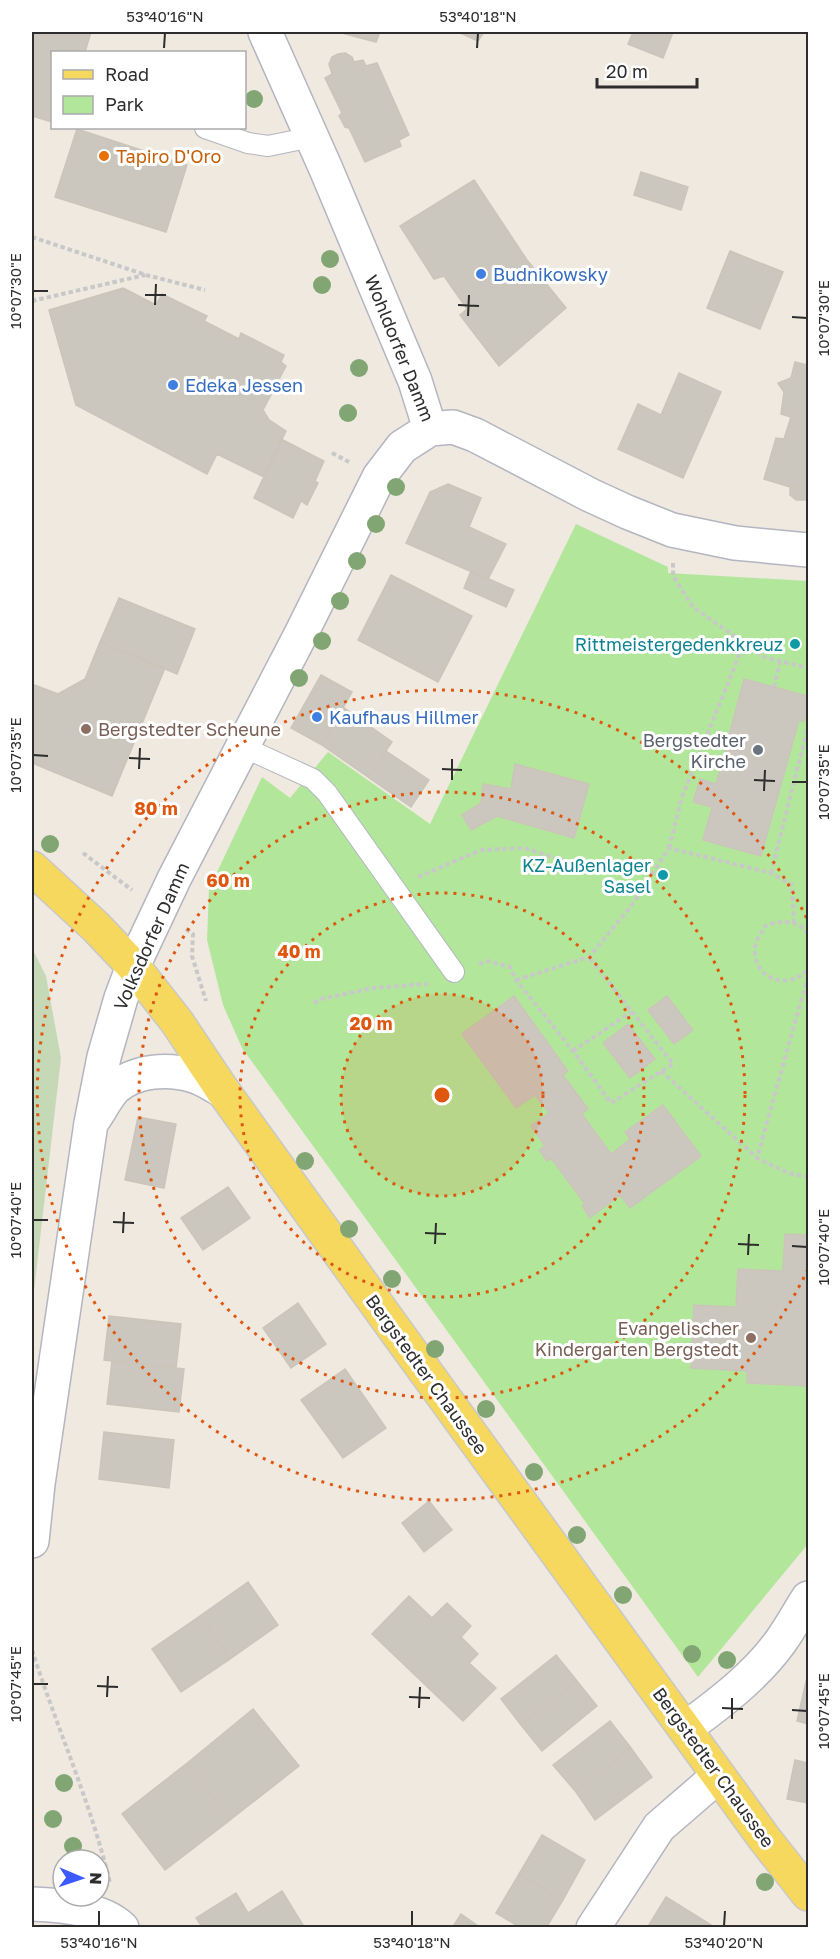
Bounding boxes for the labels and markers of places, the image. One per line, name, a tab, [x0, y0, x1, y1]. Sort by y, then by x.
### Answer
place label: Tapiro D'Oro	[116, 145, 221, 167]
marker: Tapiro D'Oro	[97, 149, 111, 163]
place label: Budnikowsky	[493, 263, 608, 285]
marker: Budnikowsky	[474, 267, 488, 281]
place label: Edeka Jessen	[185, 374, 303, 396]
marker: Edeka Jessen	[166, 378, 180, 392]
place label: Rittmeistergedenkkreuz	[575, 633, 783, 655]
marker: Rittmeistergedenkkreuz	[788, 637, 802, 651]
place label: Kaufhaus Hillmer	[329, 706, 478, 728]
marker: Kaufhaus Hillmer	[310, 710, 324, 724]
place label: Bergstedter Scheune	[98, 718, 281, 740]
marker: Bergstedter Scheune	[79, 722, 93, 736]
place label: Bergstedter Kirche	[643, 729, 746, 772]
marker: Bergstedter Kirche	[751, 743, 765, 757]
place label: KZ-Außenlager Sasel	[522, 854, 651, 897]
marker: KZ-Außenlager Sasel	[656, 868, 670, 882]
centre of rings	[432, 1085, 452, 1105]
place label: Evangelischer Kindergarten Bergstedt	[535, 1317, 739, 1360]
marker: Evangelischer Kindergarten Bergstedt	[744, 1331, 758, 1345]

